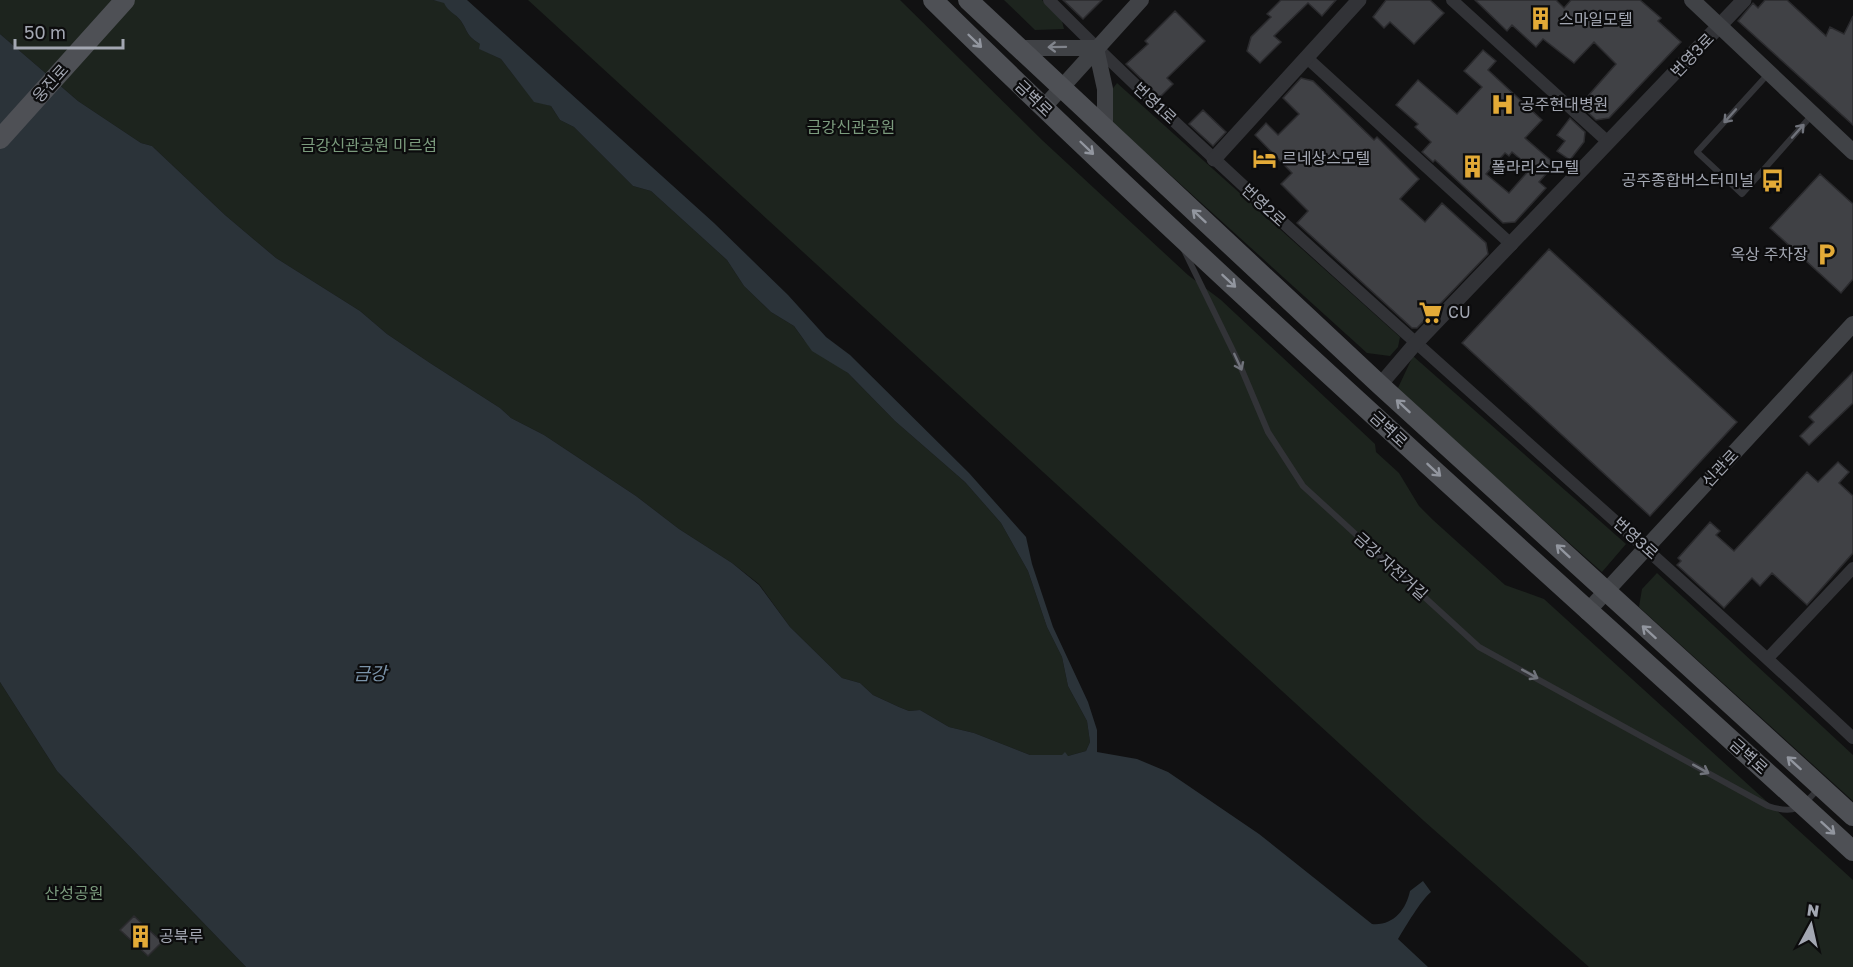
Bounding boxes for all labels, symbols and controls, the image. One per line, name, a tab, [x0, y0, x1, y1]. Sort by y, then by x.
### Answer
building icon: 스마일모텔	[1528, 6, 1554, 32]
place label: 스마일모텔	[1559, 9, 1633, 29]
scale bar	[15, 12, 123, 50]
text: 50 m	[24, 21, 66, 43]
street label: 번영3로	[1666, 29, 1718, 81]
one-way arrow	[967, 33, 982, 48]
one-way arrow	[1048, 41, 1068, 53]
street label: 웅진로	[28, 60, 72, 106]
street label: 금벽로	[1011, 75, 1057, 121]
street label: 번영1로	[1129, 78, 1181, 128]
hospital icon: 공주현대병원	[1489, 91, 1515, 117]
place label: 공주현대병원	[1520, 94, 1608, 114]
one-way arrow	[1723, 108, 1737, 123]
park label: 금강신관공원	[807, 117, 895, 137]
one-way arrow	[1791, 124, 1805, 139]
park label: 금강신관공원 미르섬	[301, 135, 437, 155]
one-way arrow	[1079, 140, 1094, 155]
hotel icon: 르네상스모텔	[1251, 145, 1277, 171]
place label: 르네상스모텔	[1282, 148, 1370, 168]
building icon: 폴라리스모텔	[1460, 154, 1486, 180]
place label: 폴라리스모텔	[1491, 157, 1579, 177]
bus stop icon: 공주종합버스터미널	[1759, 167, 1785, 193]
place label: 공주종합버스터미널	[1622, 170, 1754, 190]
street label: 번영2로	[1238, 179, 1291, 231]
one-way arrow	[1191, 209, 1206, 223]
parking icon: 옥상 주차장	[1813, 241, 1839, 267]
place label: 옥상 주차장	[1730, 244, 1808, 264]
one-way arrow	[1221, 274, 1236, 288]
supermarket icon: CU	[1417, 299, 1443, 325]
place label: CU	[1448, 302, 1471, 322]
one-way arrow	[1233, 353, 1245, 371]
one-way arrow	[1396, 399, 1411, 413]
street label: 금벽로	[1366, 407, 1412, 452]
street label: 신관로	[1698, 445, 1743, 491]
one-way arrow	[1426, 463, 1441, 478]
street label: 번영3로	[1609, 513, 1663, 564]
street label: 금강 자전거길	[1350, 528, 1432, 604]
one-way arrow	[1556, 544, 1571, 558]
one-way arrow	[1642, 625, 1657, 639]
water label: 금강	[353, 662, 389, 684]
one-way arrow	[1522, 668, 1539, 680]
street label: 금벽로	[1726, 734, 1772, 778]
one-way arrow	[1787, 756, 1802, 770]
one-way arrow	[1692, 763, 1709, 775]
one-way arrow	[1820, 821, 1835, 835]
park label: 산성공원	[45, 883, 103, 903]
north arrow	[1781, 895, 1841, 955]
text: N	[1806, 899, 1821, 921]
building icon: 공북루	[128, 923, 154, 949]
place label: 공북루	[159, 926, 203, 946]

